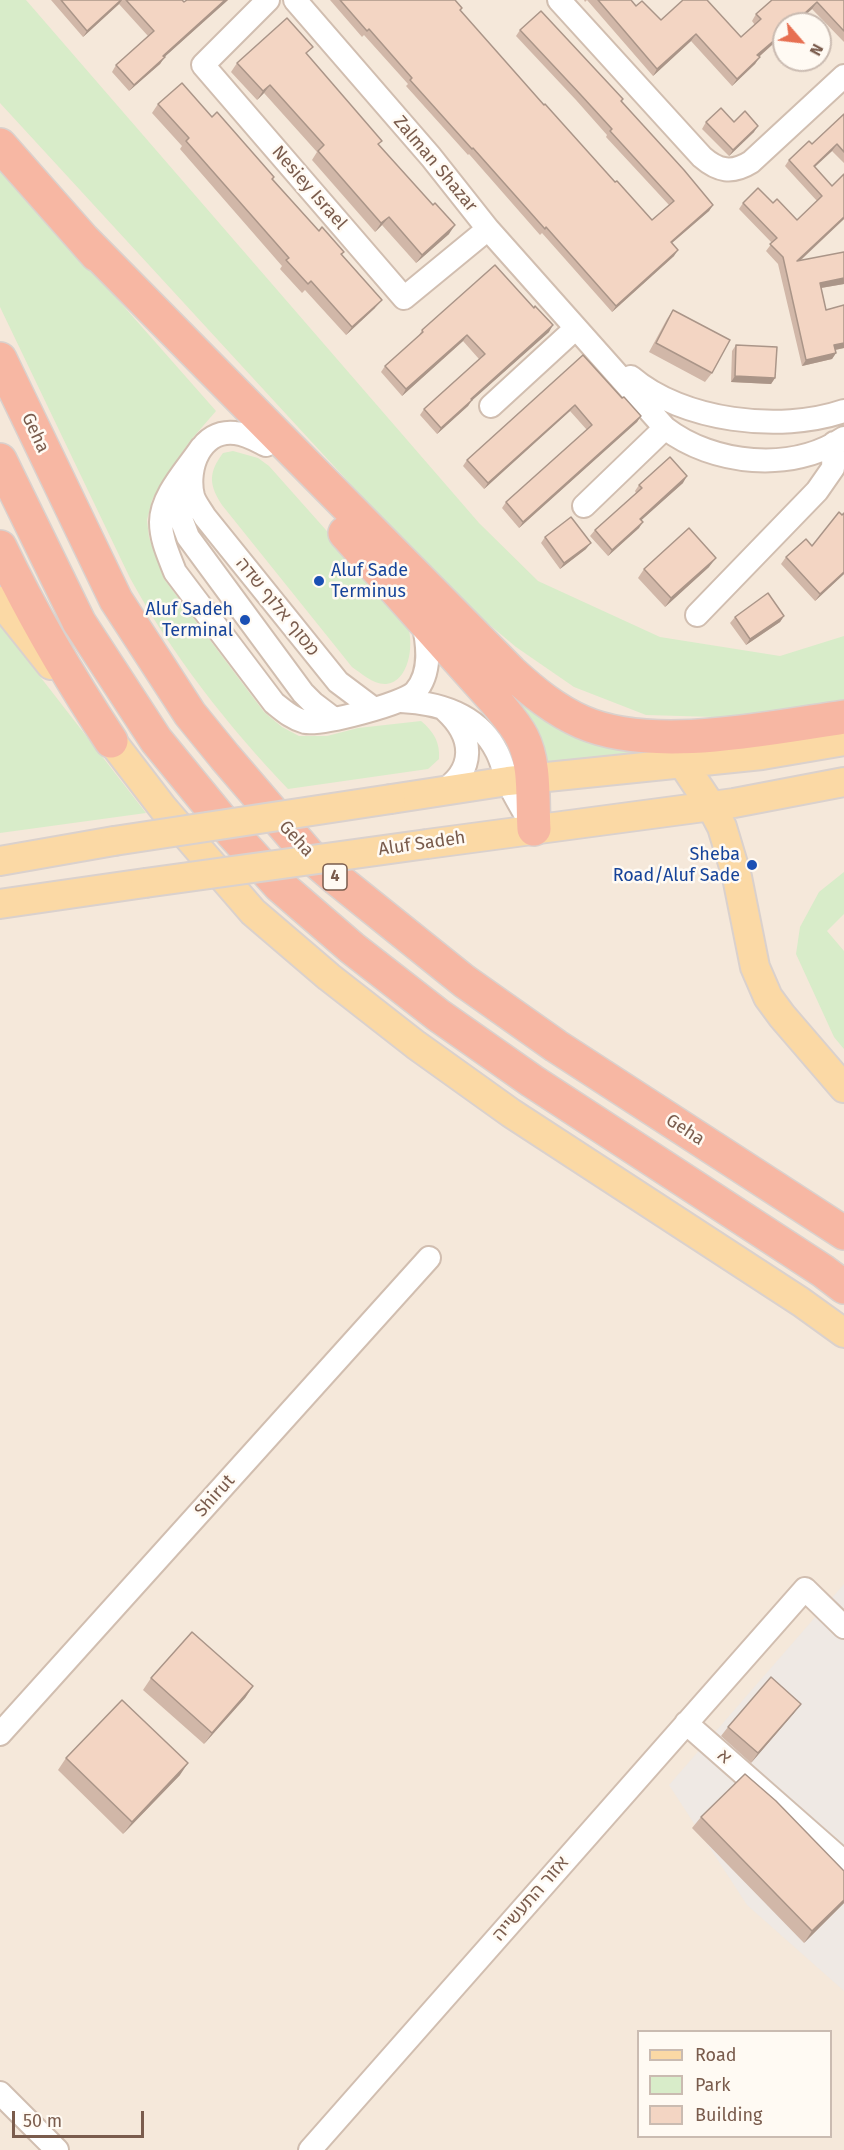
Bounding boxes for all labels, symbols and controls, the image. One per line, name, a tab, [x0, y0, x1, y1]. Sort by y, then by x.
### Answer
north arrow	[772, 12, 832, 72]
text: N	[806, 41, 827, 59]
street label: Zalman Shazar	[388, 111, 482, 217]
street label: Nesiey Israel	[267, 142, 351, 234]
street label: Geha	[16, 410, 54, 456]
street label: מסוף אלוף שדה	[231, 553, 323, 661]
place label: Aluf Sade Terminus	[331, 560, 408, 602]
marker: Aluf Sade Terminus	[312, 574, 326, 588]
place label: Aluf Sadeh Terminal	[145, 599, 233, 642]
marker: Aluf Sadeh Terminal	[238, 613, 252, 627]
street label: Geha	[274, 816, 318, 862]
street label: Aluf Sadeh	[377, 827, 467, 861]
place label: Sheba Road/Aluf Sade	[613, 844, 740, 886]
marker: Sheba Road/Aluf Sade	[745, 858, 759, 872]
road number: 4	[323, 864, 347, 890]
street label: Geha	[662, 1110, 708, 1150]
street label: Shirut	[190, 1470, 240, 1522]
street label: א	[713, 1745, 735, 1769]
street label: אזור התעשייה	[488, 1852, 574, 1946]
legend	[637, 2030, 832, 2138]
text: Road	[695, 2044, 737, 2066]
text: Park	[695, 2074, 730, 2096]
scale bar	[15, 2099, 147, 2137]
text: Building	[695, 2104, 762, 2126]
text: 50 m	[23, 2110, 62, 2132]

